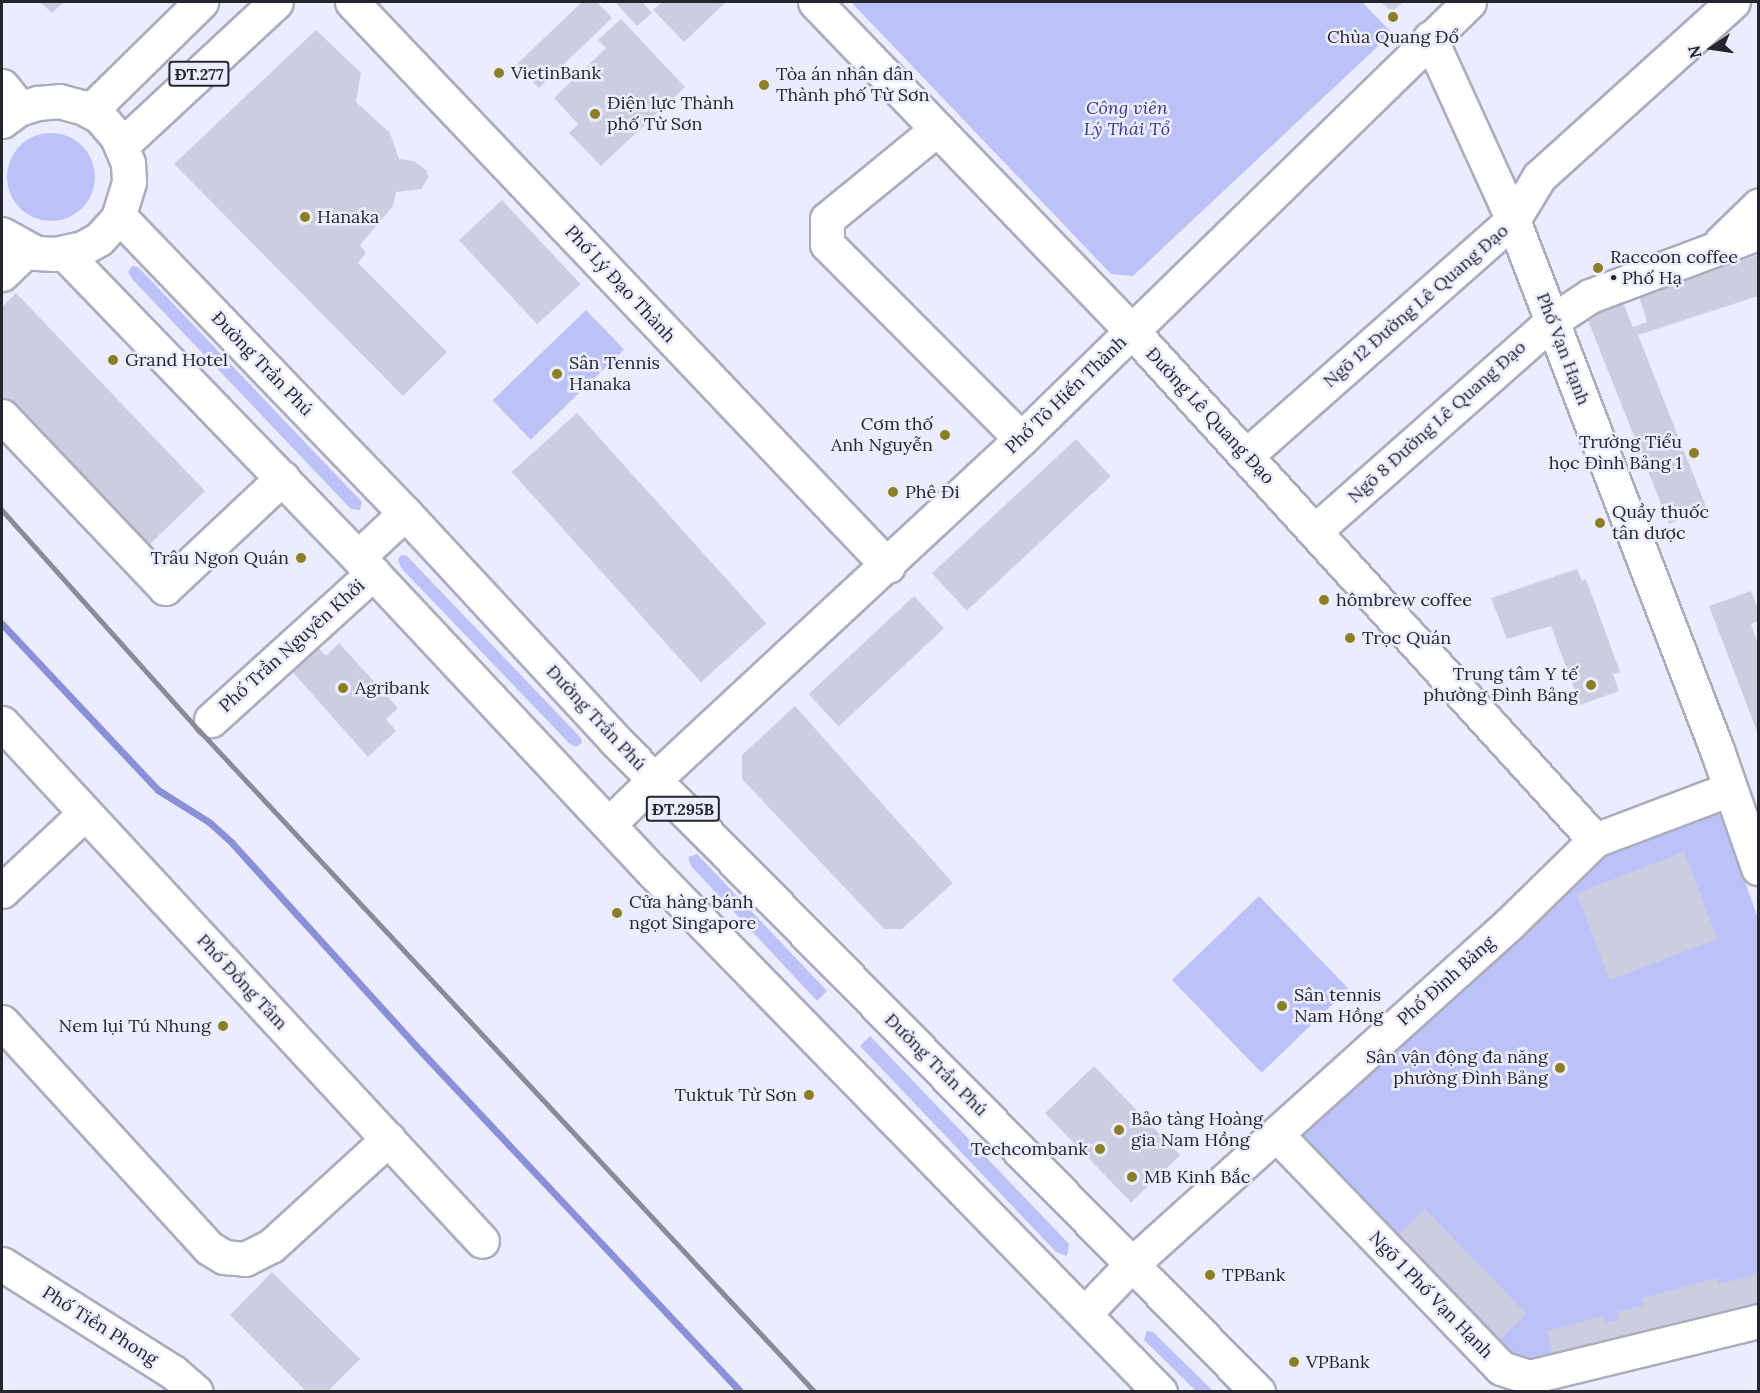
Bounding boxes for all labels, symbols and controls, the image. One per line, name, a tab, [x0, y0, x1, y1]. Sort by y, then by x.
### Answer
marker: Chùa Quang Đổ	[1386, 10, 1400, 24]
north arrow	[1682, 18, 1742, 78]
place label: Chùa Quang Đổ	[1327, 26, 1459, 48]
text: N	[1683, 44, 1706, 60]
road number: ĐT.277	[168, 61, 230, 87]
place label: VietinBank	[511, 62, 601, 84]
place label: Tòa án nhân dân Thành phố Từ Sơn	[776, 64, 929, 106]
marker: VietinBank	[492, 66, 506, 80]
marker: Tòa án nhân dân Thành phố Từ Sơn	[757, 78, 771, 92]
place label: Điện lực Thành phố Từ Sơn	[607, 93, 734, 136]
park label: Công viên Lý Thái Tổ	[1084, 98, 1170, 140]
marker: Điện lực Thành phố Từ Sơn	[588, 107, 602, 121]
place label: Hanaka	[317, 206, 379, 228]
marker: Hanaka	[298, 210, 312, 224]
street label: Ngõ 12 Đường Lê Quang Đạo	[1319, 220, 1513, 392]
street label: Phố Lý Đạo Thành	[560, 221, 680, 347]
place label: Raccoon coffee • Phố Hạ	[1610, 247, 1738, 290]
marker: Raccoon coffee • Phố Hạ	[1591, 261, 1605, 275]
street label: Phố Vạn Hạnh	[1532, 290, 1594, 408]
street label: Đường Trần Phú	[207, 307, 317, 421]
street label: Phố Tô Hiến Thành	[1001, 332, 1131, 458]
street label: Ngõ 8 Đường Lê Quang Đạo	[1344, 336, 1530, 508]
street label: Đường Lê Quang Đạo	[1141, 343, 1279, 489]
place label: Grand Hotel	[125, 349, 228, 371]
marker: Grand Hotel	[106, 353, 120, 367]
place label: Sân Tennis Hanaka	[569, 353, 660, 395]
marker: Sân Tennis Hanaka	[550, 367, 564, 381]
place label: Cơm thố Anh Nguyễn	[831, 414, 933, 456]
marker: Cơm thố Anh Nguyễn	[938, 428, 952, 442]
place label: Trường Tiểu học Đình Bảng 1	[1549, 432, 1682, 474]
marker: Trường Tiểu học Đình Bảng 1	[1687, 446, 1701, 460]
place label: Phê Đi	[905, 481, 960, 503]
marker: Phê Đi	[886, 485, 900, 499]
place label: Quầy thuốc tân dược	[1612, 502, 1709, 544]
marker: Quầy thuốc tân dược	[1593, 516, 1607, 530]
place label: Trâu Ngon Quán	[150, 547, 289, 569]
marker: Trâu Ngon Quán	[294, 551, 308, 565]
street label: Phố Trần Nguyên Khởi	[215, 575, 369, 717]
place label: hômbrew coffee	[1336, 589, 1472, 611]
marker: hômbrew coffee	[1317, 593, 1331, 607]
place label: Trọc Quán	[1362, 627, 1451, 649]
marker: Trọc Quán	[1343, 631, 1357, 645]
street label: Đường Trần Phú	[542, 661, 650, 775]
place label: Trung tâm Y tế phường Đình Bảng	[1423, 664, 1578, 706]
marker: Trung tâm Y tế phường Đình Bảng	[1582, 676, 1600, 694]
place label: Agribank	[355, 677, 429, 699]
marker: Agribank	[336, 681, 350, 695]
road number: ĐT.295B	[646, 796, 720, 822]
place label: Cửa hàng bánh ngọt Singapore	[629, 892, 756, 934]
marker: Cửa hàng bánh ngọt Singapore	[610, 906, 624, 920]
street label: Phố Đồng Tâm	[192, 930, 292, 1034]
street label: Phố Đình Bảng	[1393, 932, 1499, 1030]
place label: Sân tennis Nam Hồng	[1294, 985, 1383, 1028]
marker: Sân tennis Nam Hồng	[1275, 999, 1289, 1013]
street label: Đường Trần Phú	[880, 1009, 992, 1121]
place label: Nem lụi Tú Nhung	[59, 1015, 211, 1037]
marker: Nem lụi Tú Nhung	[216, 1019, 230, 1033]
place label: Sân vận động đa năng phường Đình Bảng	[1366, 1047, 1548, 1090]
marker: Sân vận động đa năng phường Đình Bảng	[1553, 1061, 1567, 1075]
place label: Tuktuk Từ Sơn	[675, 1084, 797, 1106]
marker: Tuktuk Từ Sơn	[802, 1088, 816, 1102]
place label: Bảo tàng Hoàng gia Nam Hồng	[1131, 1109, 1263, 1152]
marker: Bảo tàng Hoàng gia Nam Hồng	[1112, 1123, 1126, 1137]
place label: Techcombank	[971, 1138, 1088, 1160]
marker: Techcombank	[1093, 1142, 1107, 1156]
place label: MB Kinh Bắc	[1144, 1166, 1250, 1188]
marker: MB Kinh Bắc	[1125, 1170, 1139, 1184]
street label: Ngõ 1 Phố Vạn Hạnh	[1365, 1227, 1497, 1363]
place label: TPBank	[1222, 1264, 1285, 1286]
marker: TPBank	[1203, 1268, 1217, 1282]
street label: Phố Tiền Phong	[38, 1282, 162, 1370]
place label: VPBank	[1306, 1351, 1370, 1373]
marker: VPBank	[1287, 1355, 1301, 1369]

